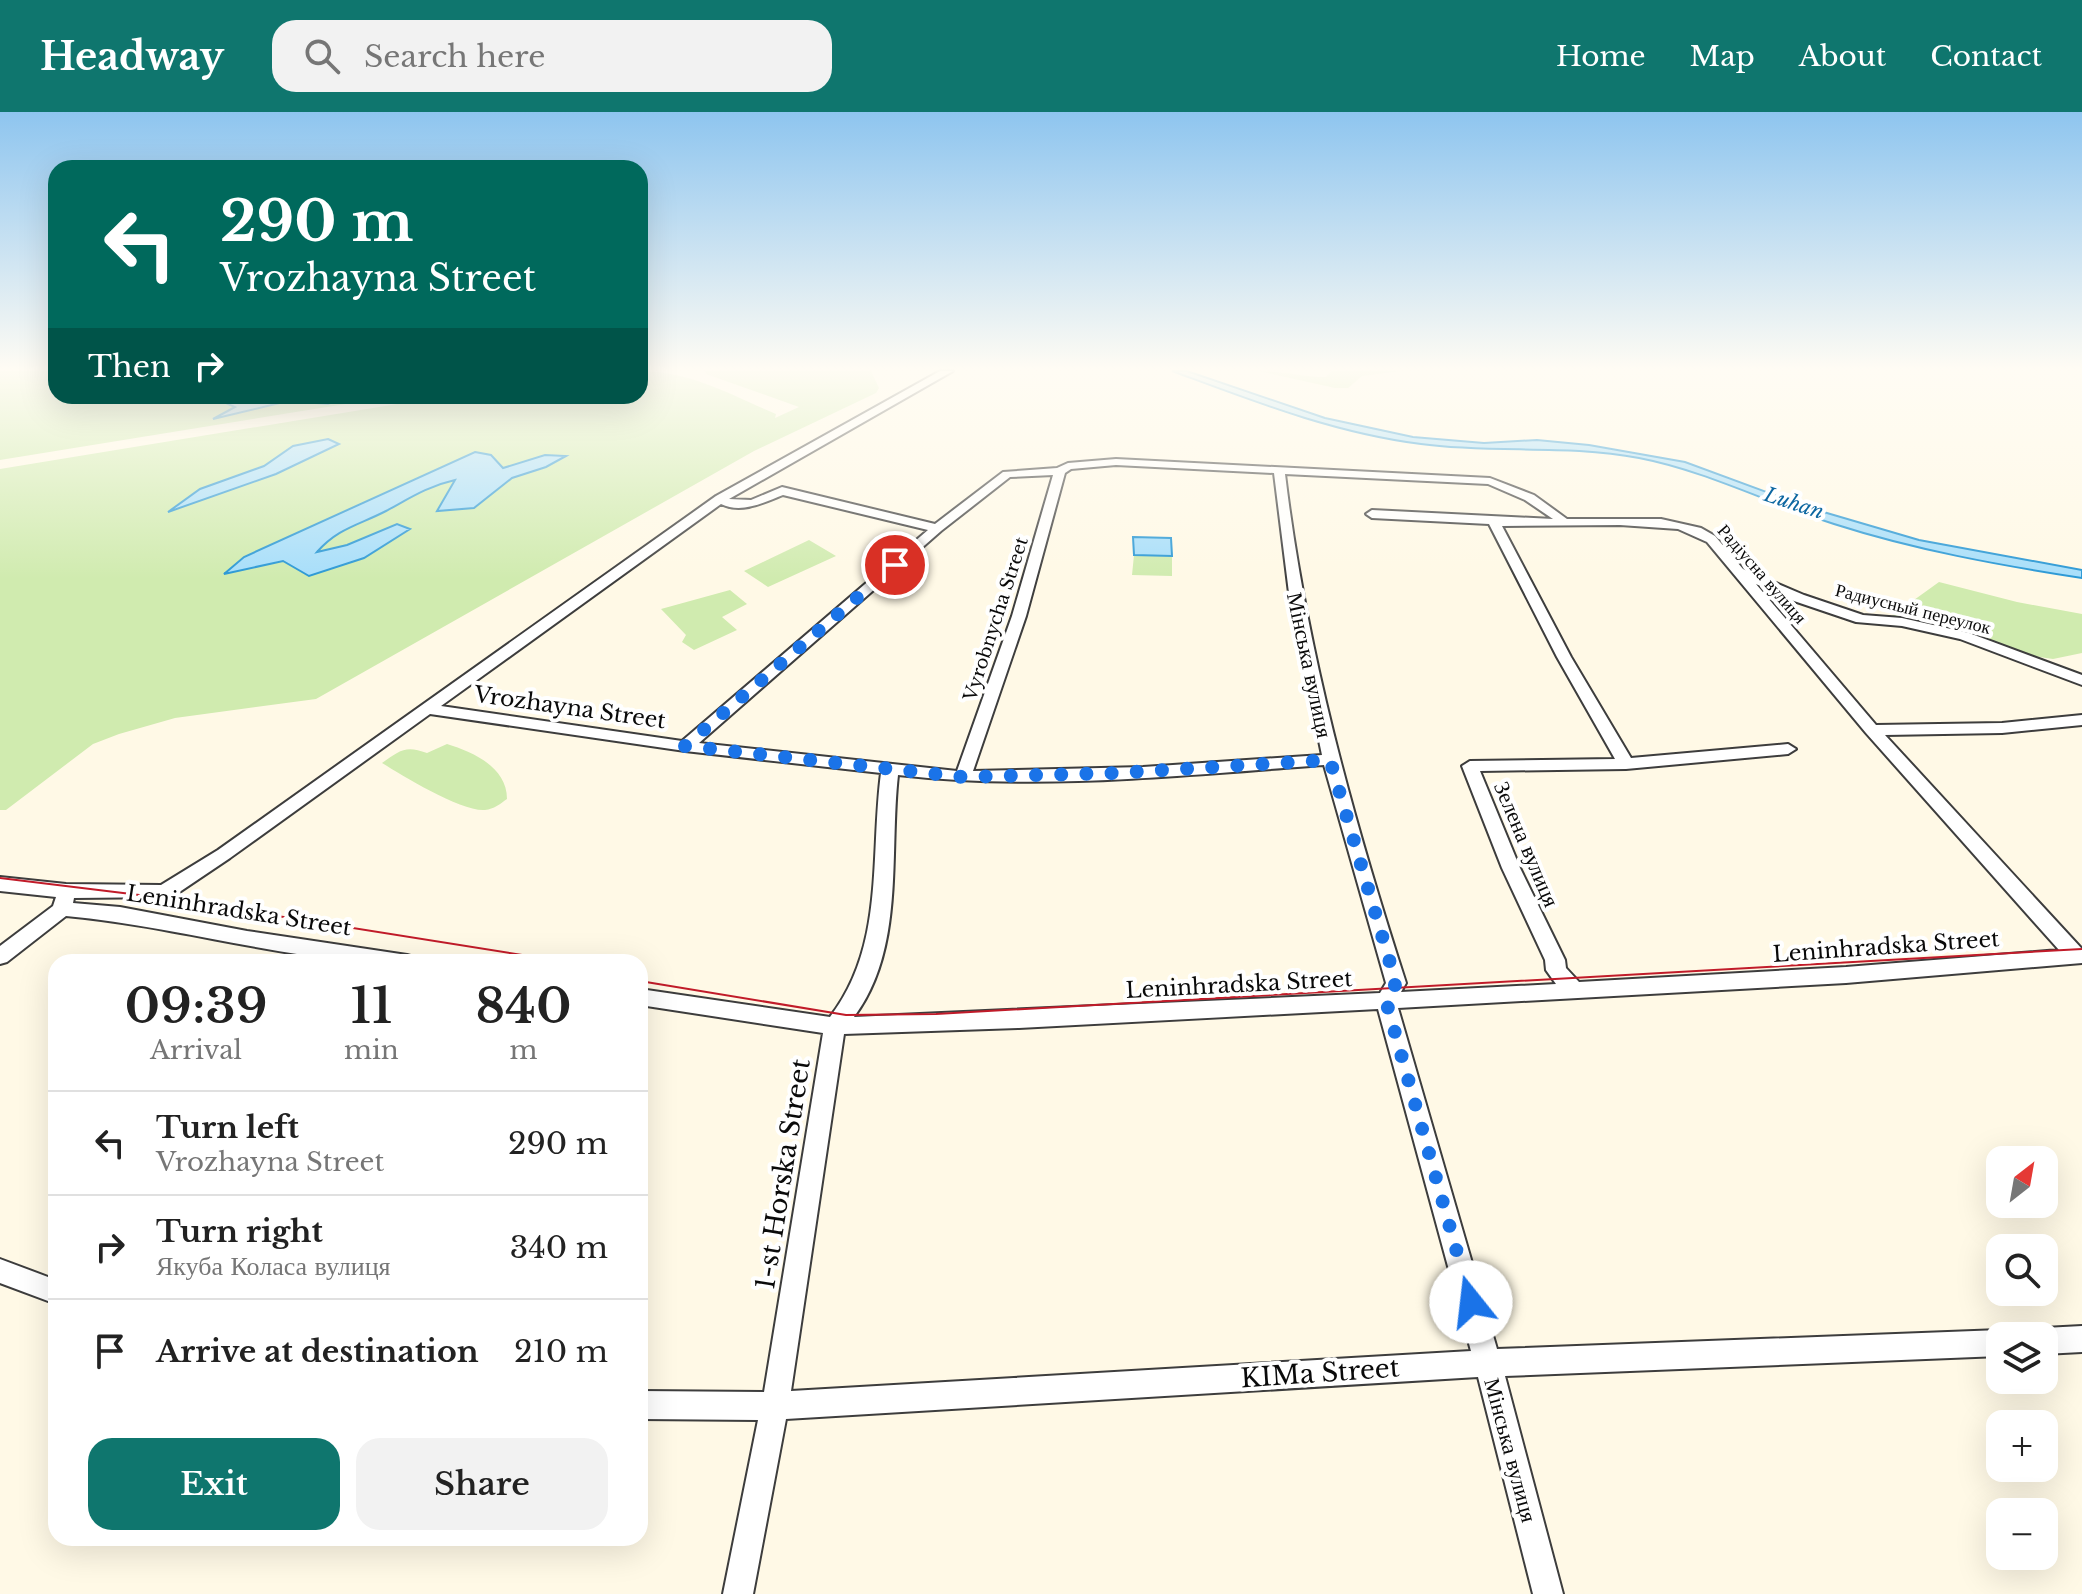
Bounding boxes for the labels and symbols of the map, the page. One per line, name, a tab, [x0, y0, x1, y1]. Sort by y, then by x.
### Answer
water label: Luhan	[1760, 482, 1827, 524]
street label: Радіусна вулиця	[1713, 520, 1811, 628]
pin	[861, 531, 929, 599]
street label: Vyrobnycha Street	[959, 534, 1033, 705]
street label: Радиусный переулок	[1833, 579, 1993, 639]
street label: Мінська вулиця	[1281, 590, 1338, 740]
street label: Vrozhayna Street	[471, 681, 668, 734]
street label: Зелена вулиця	[1488, 777, 1565, 911]
street label: Leninhradska Street	[125, 879, 354, 942]
street label: Leninhradska Street	[1772, 925, 2001, 968]
street label: Leninhradska Street	[1125, 965, 1354, 1004]
street label: 1-st Horska Street	[749, 1056, 817, 1292]
north arrow	[1986, 1146, 2058, 1218]
position arrow	[1429, 1260, 1513, 1344]
street label: KIMa Street	[1239, 1351, 1401, 1395]
street label: Мінська вулиця	[1478, 1375, 1543, 1525]

